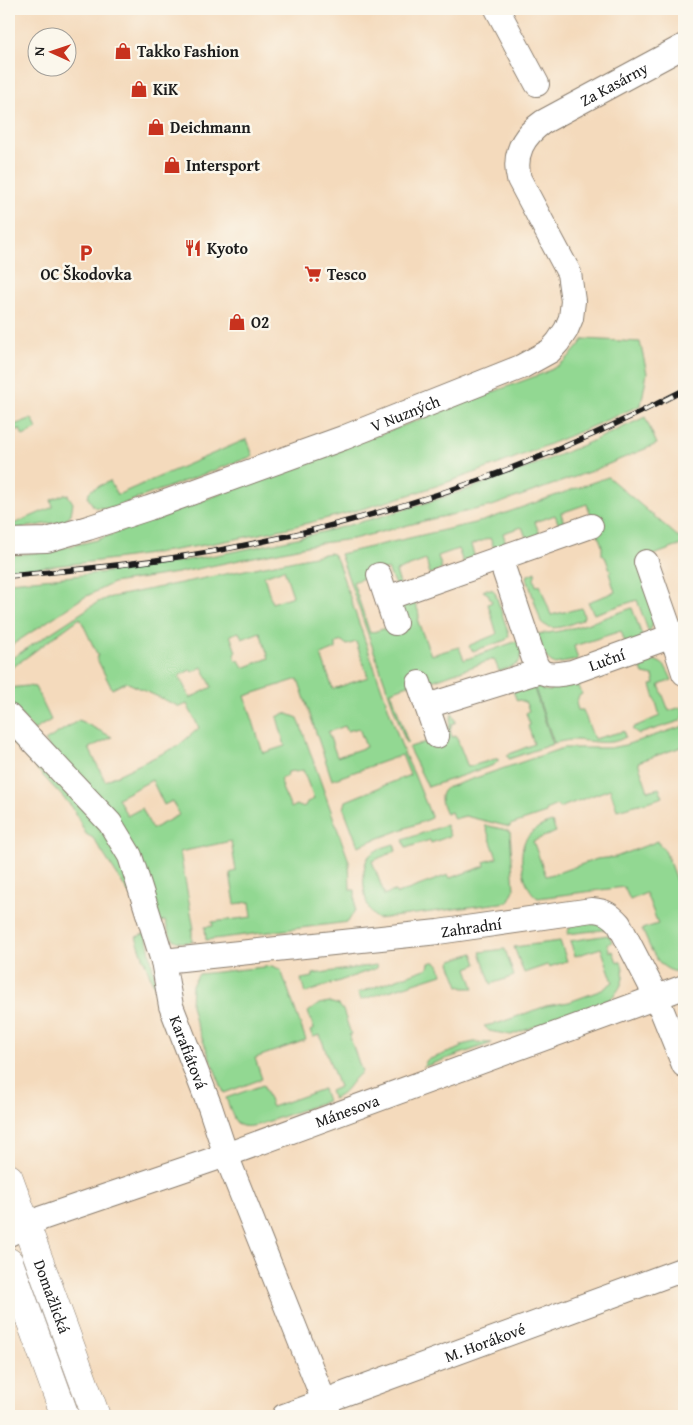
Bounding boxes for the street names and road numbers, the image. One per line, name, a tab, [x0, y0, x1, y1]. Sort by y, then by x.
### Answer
street label: Za Kasárny	[575, 56, 652, 112]
street label: V Nuzných	[367, 389, 443, 438]
street label: Luční	[585, 642, 629, 677]
street label: Zahradní	[439, 911, 504, 943]
street label: Karafiátová	[164, 1012, 214, 1093]
street label: Mánesova	[312, 1088, 383, 1133]
street label: Domažlická	[28, 1256, 77, 1337]
street label: M. Horákové	[441, 1316, 529, 1368]

